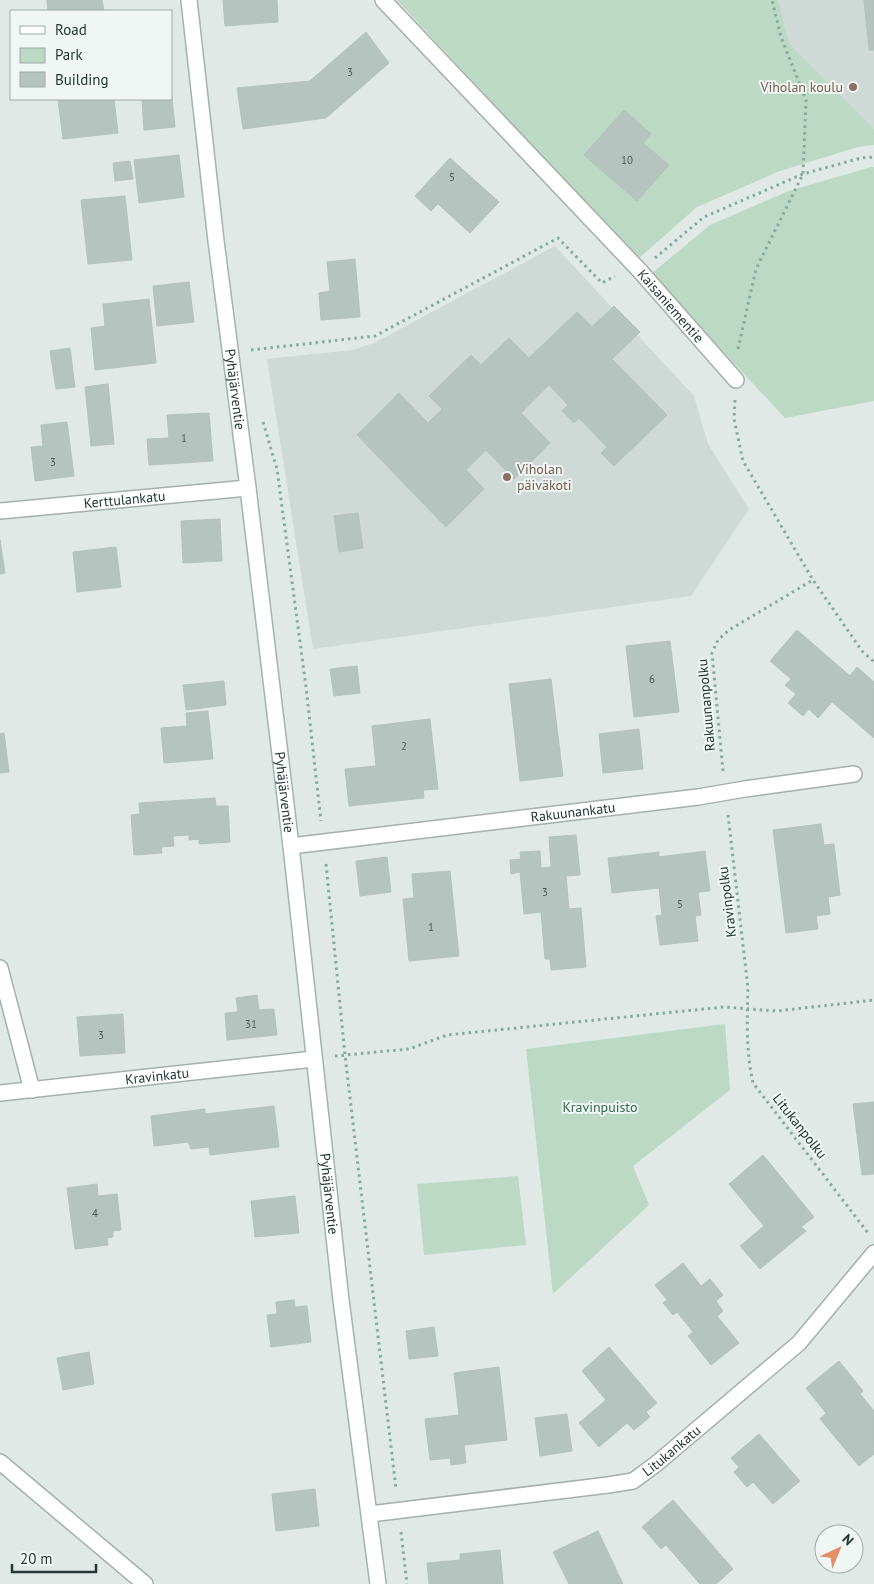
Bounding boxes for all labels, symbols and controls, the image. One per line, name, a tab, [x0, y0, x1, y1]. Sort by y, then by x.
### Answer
legend	[10, 10, 172, 100]
text: Road	[55, 20, 87, 39]
text: Park	[55, 45, 83, 64]
house number: 3	[347, 65, 353, 79]
text: Building	[55, 70, 109, 89]
place label: Viholan koulu	[759, 78, 843, 96]
marker: Viholan koulu	[847, 81, 859, 93]
house number: 10	[621, 153, 633, 167]
house number: 5	[449, 170, 455, 184]
street label: Kaisaniementie	[634, 265, 708, 346]
street label: Pyhäjärventie	[221, 348, 249, 431]
house number: 1	[181, 431, 187, 445]
house number: 3	[50, 455, 56, 469]
place label: Viholan päiväkoti	[516, 460, 572, 494]
marker: Viholan päiväkoti	[501, 471, 513, 483]
street label: Kerttulankatu	[83, 487, 166, 512]
street label: Rakuunanpolku	[693, 658, 719, 752]
house number: 6	[649, 672, 655, 686]
house number: 2	[401, 739, 407, 753]
street label: Pyhäjärventie	[271, 751, 298, 834]
street label: Rakuunankatu	[530, 798, 616, 826]
street label: Kravinpolku	[714, 865, 740, 939]
house number: 3	[542, 885, 548, 899]
house number: 5	[677, 897, 683, 911]
house number: 1	[428, 920, 434, 934]
house number: 31	[245, 1017, 257, 1031]
house number: 3	[98, 1028, 104, 1042]
street label: Kravinkatu	[124, 1064, 190, 1088]
street label: Litukanpolku	[769, 1090, 831, 1162]
park label: Kravinpuisto	[563, 1098, 637, 1116]
street label: Pyhäjärventie	[316, 1152, 343, 1235]
house number: 4	[92, 1206, 98, 1220]
street label: Litukankatu	[639, 1421, 704, 1480]
north arrow	[814, 1524, 864, 1574]
text: N	[838, 1530, 858, 1549]
scale bar	[12, 1542, 96, 1574]
text: 20 m	[20, 1549, 53, 1568]

